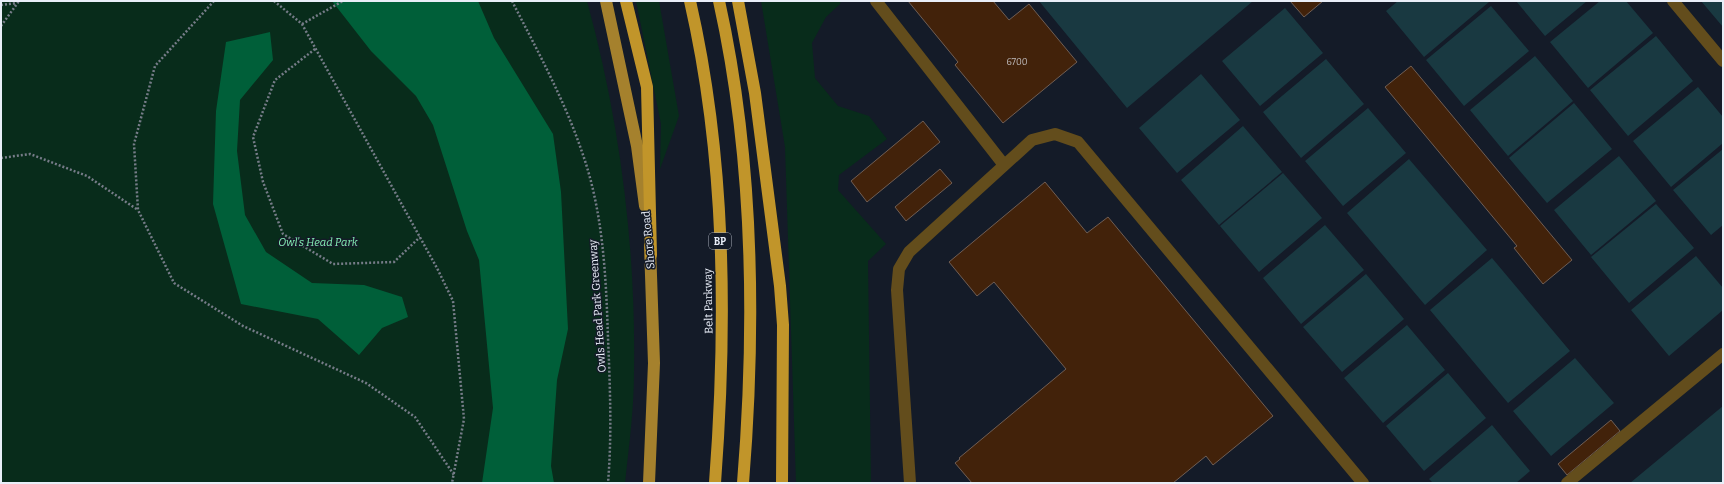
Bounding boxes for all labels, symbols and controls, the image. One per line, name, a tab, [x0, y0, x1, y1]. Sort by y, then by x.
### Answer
house number: 6700	[1006, 57, 1028, 67]
street label: Shore Road	[639, 210, 658, 270]
road number: BP	[709, 233, 731, 249]
park label: Owl’s Head Park	[278, 236, 359, 249]
street label: Owls Head Park Greenway	[586, 239, 609, 373]
street label: Belt Parkway	[701, 268, 716, 334]

